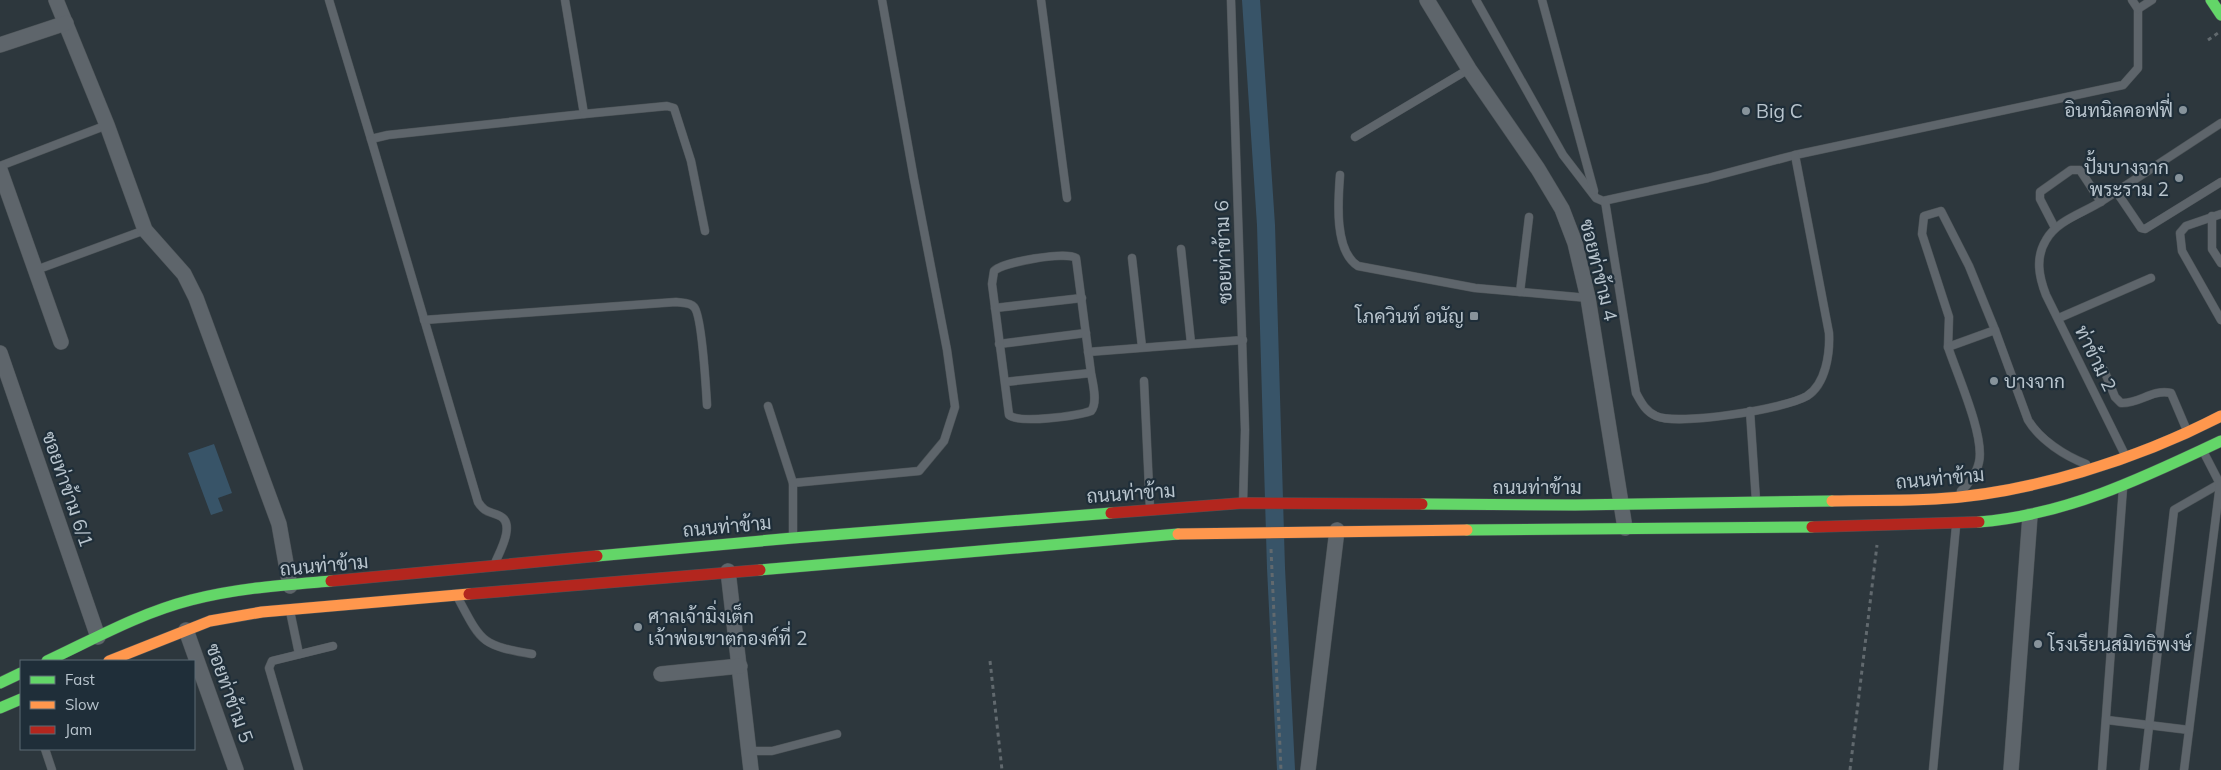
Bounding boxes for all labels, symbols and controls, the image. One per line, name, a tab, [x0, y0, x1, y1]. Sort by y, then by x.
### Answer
place label: อินทนิลคอฟฟี่	[2064, 93, 2173, 122]
place label: Big C	[1756, 99, 1803, 123]
marker: อินทนิลคอฟฟี่	[2177, 104, 2189, 116]
marker: Big C	[1740, 105, 1752, 117]
place label: ปั้มบางจาก พระราม 2	[2084, 150, 2169, 201]
marker: ปั้มบางจาก พระราม 2	[2173, 172, 2185, 184]
street label: ซอยท่าข้าม 6	[1209, 200, 1237, 304]
street label: ซอยท่าข้าม 4	[1575, 217, 1623, 323]
place label: โภควินท์ อนัญ	[1354, 304, 1464, 328]
marker: โภควินท์ อนัญ	[1468, 310, 1480, 322]
street label: ท่าข้าม 2	[2070, 321, 2122, 395]
place label: บางจาก	[2004, 369, 2065, 393]
marker: บางจาก	[1988, 375, 2000, 387]
street label: ซอยท่าข้าม 6/1	[37, 428, 99, 550]
street label: ถนนท่าข้าม	[1895, 462, 1985, 494]
street label: ถนนท่าข้าม	[1492, 475, 1582, 499]
street label: ถนนท่าข้าม	[1086, 478, 1176, 508]
street label: ถนนท่าข้าม	[682, 510, 772, 542]
street label: ถนนท่าข้าม	[279, 549, 369, 581]
place label: ศาลเจ้ามิ่งเต็ก เจ้าพ่อเขาตกองค์ที่ 2	[648, 600, 807, 650]
marker: ศาลเจ้ามิ่งเต็ก เจ้าพ่อเขาตกองค์ที่ 2	[632, 621, 644, 633]
place label: โรงเรียนสมิทธิพงษ์	[2047, 632, 2193, 656]
marker: โรงเรียนสมิทธิพงษ์	[2032, 638, 2044, 650]
street label: ซอยท่าข้าม 5	[201, 640, 259, 746]
legend	[20, 660, 195, 750]
text: Fast	[65, 670, 95, 689]
text: Slow	[65, 695, 99, 714]
text: Jam	[65, 720, 92, 739]

